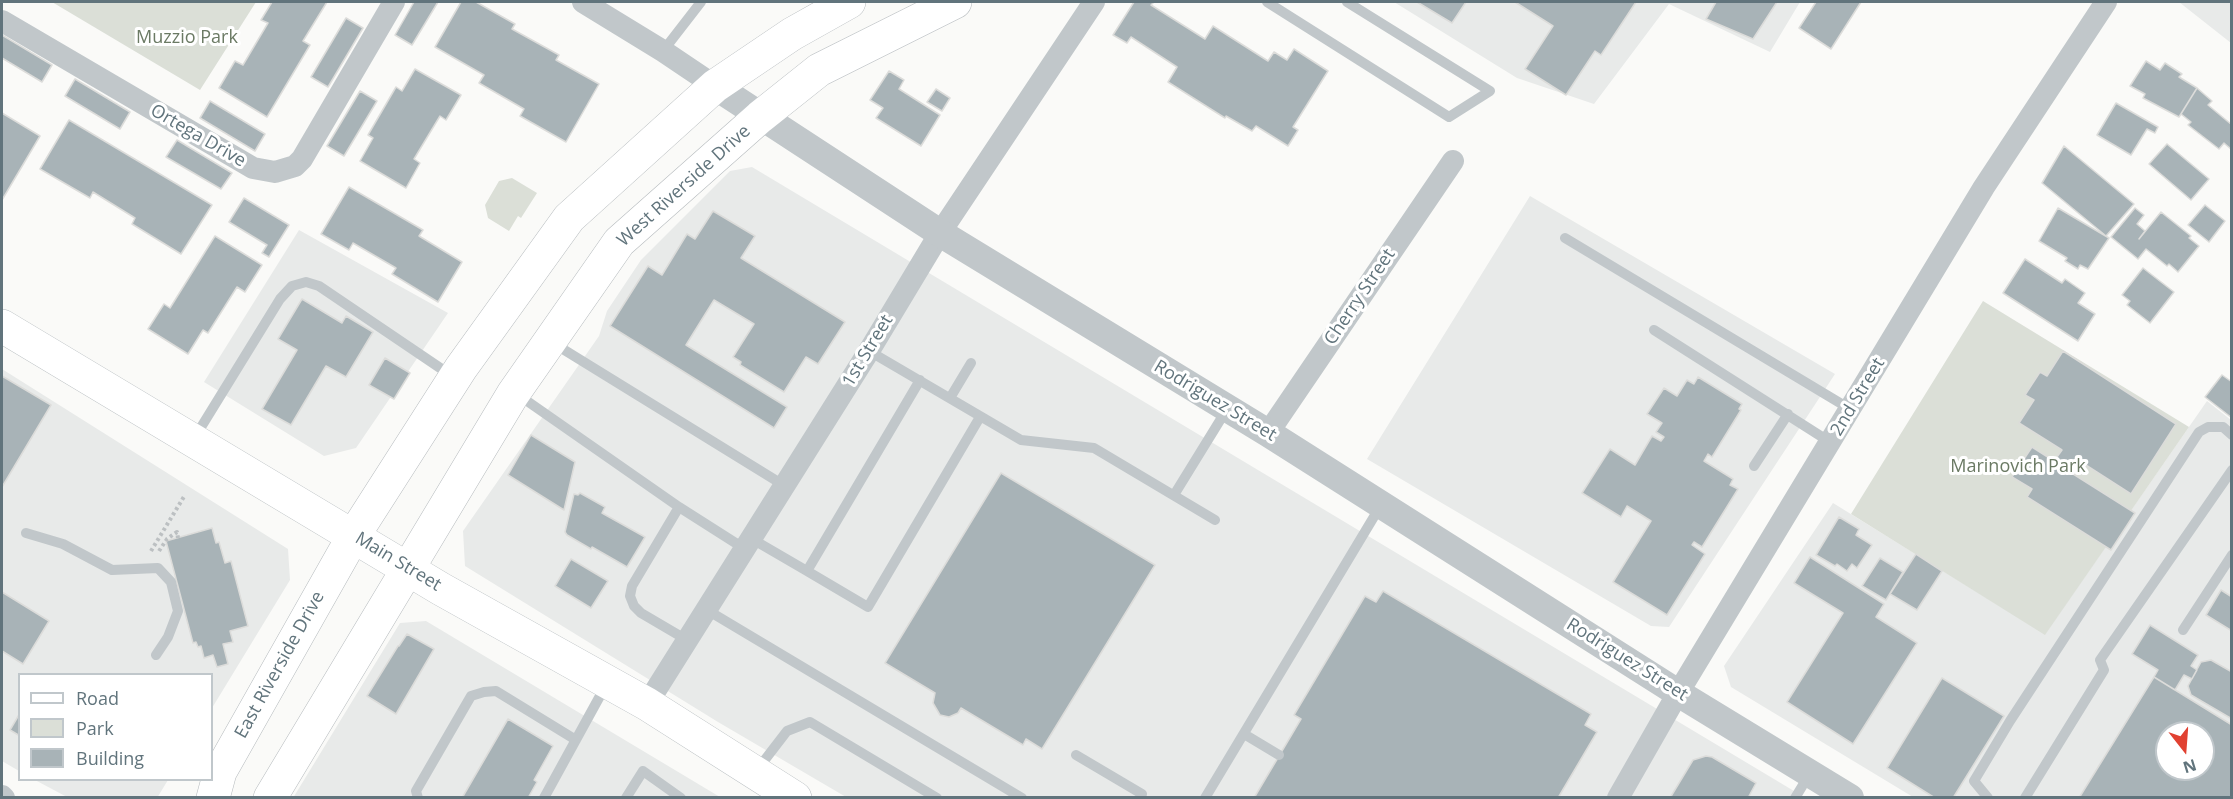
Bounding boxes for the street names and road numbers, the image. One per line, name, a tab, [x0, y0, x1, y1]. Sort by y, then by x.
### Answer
street label: Ortega Drive	[147, 100, 249, 172]
street label: West Riverside Drive	[613, 121, 755, 251]
street label: Cherry Street	[1320, 245, 1400, 349]
street label: 1st Street	[838, 311, 898, 391]
street label: 2nd Street	[1826, 354, 1890, 440]
street label: Rodriguez Street	[1150, 356, 1280, 446]
street label: Main Street	[351, 528, 445, 596]
street label: East Riverside Drive	[231, 588, 329, 742]
street label: Rodriguez Street	[1562, 614, 1692, 706]

